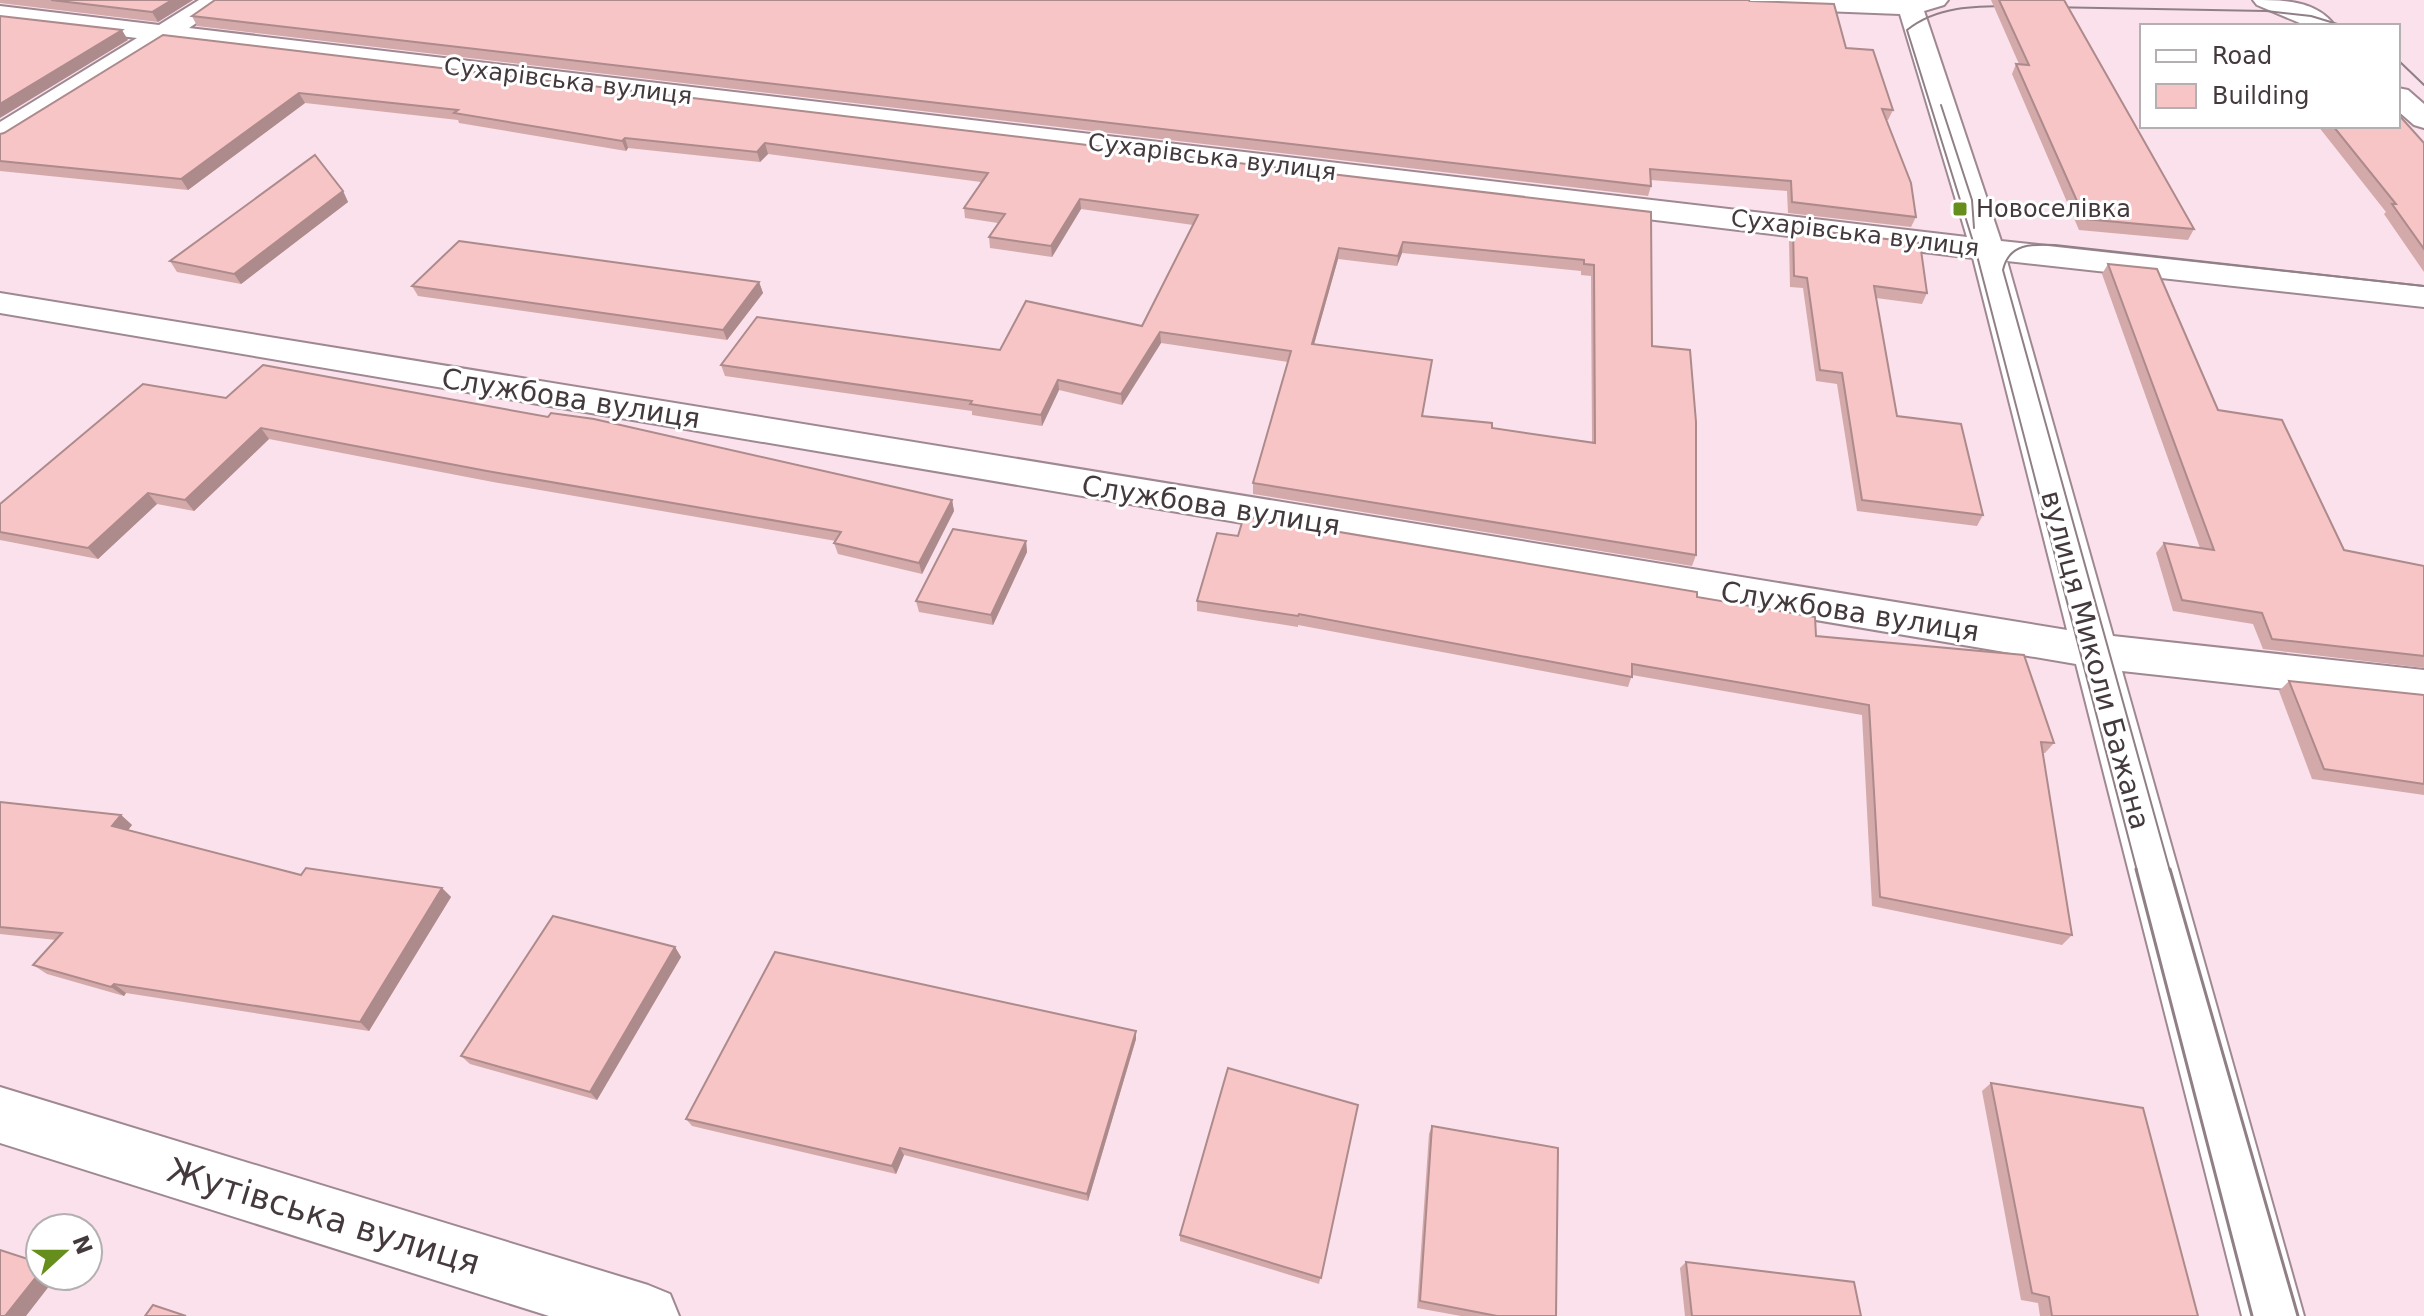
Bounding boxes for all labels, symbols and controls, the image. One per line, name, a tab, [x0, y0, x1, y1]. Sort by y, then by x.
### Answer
legend	[2140, 24, 2400, 128]
text: Road	[2212, 42, 2272, 70]
street label: Сухарівська вулиця	[442, 52, 694, 110]
text: Building	[2212, 82, 2309, 110]
street label: Сухарівська вулиця	[1086, 128, 1338, 186]
place label: Новоселівка	[1976, 195, 2131, 223]
marker: Новоселівка	[1951, 200, 1969, 218]
street label: Сухарівська вулиця	[1729, 204, 1981, 262]
street label: Службова вулиця	[439, 362, 703, 435]
street label: Службова вулиця	[1079, 469, 1343, 542]
street label: вулиця Миколи Бажана	[2034, 487, 2157, 833]
street label: Службова вулиця	[1718, 575, 1982, 648]
street label: Жутівська вулиця	[163, 1149, 485, 1283]
north arrow	[24, 1212, 104, 1292]
text: N	[67, 1232, 97, 1258]

